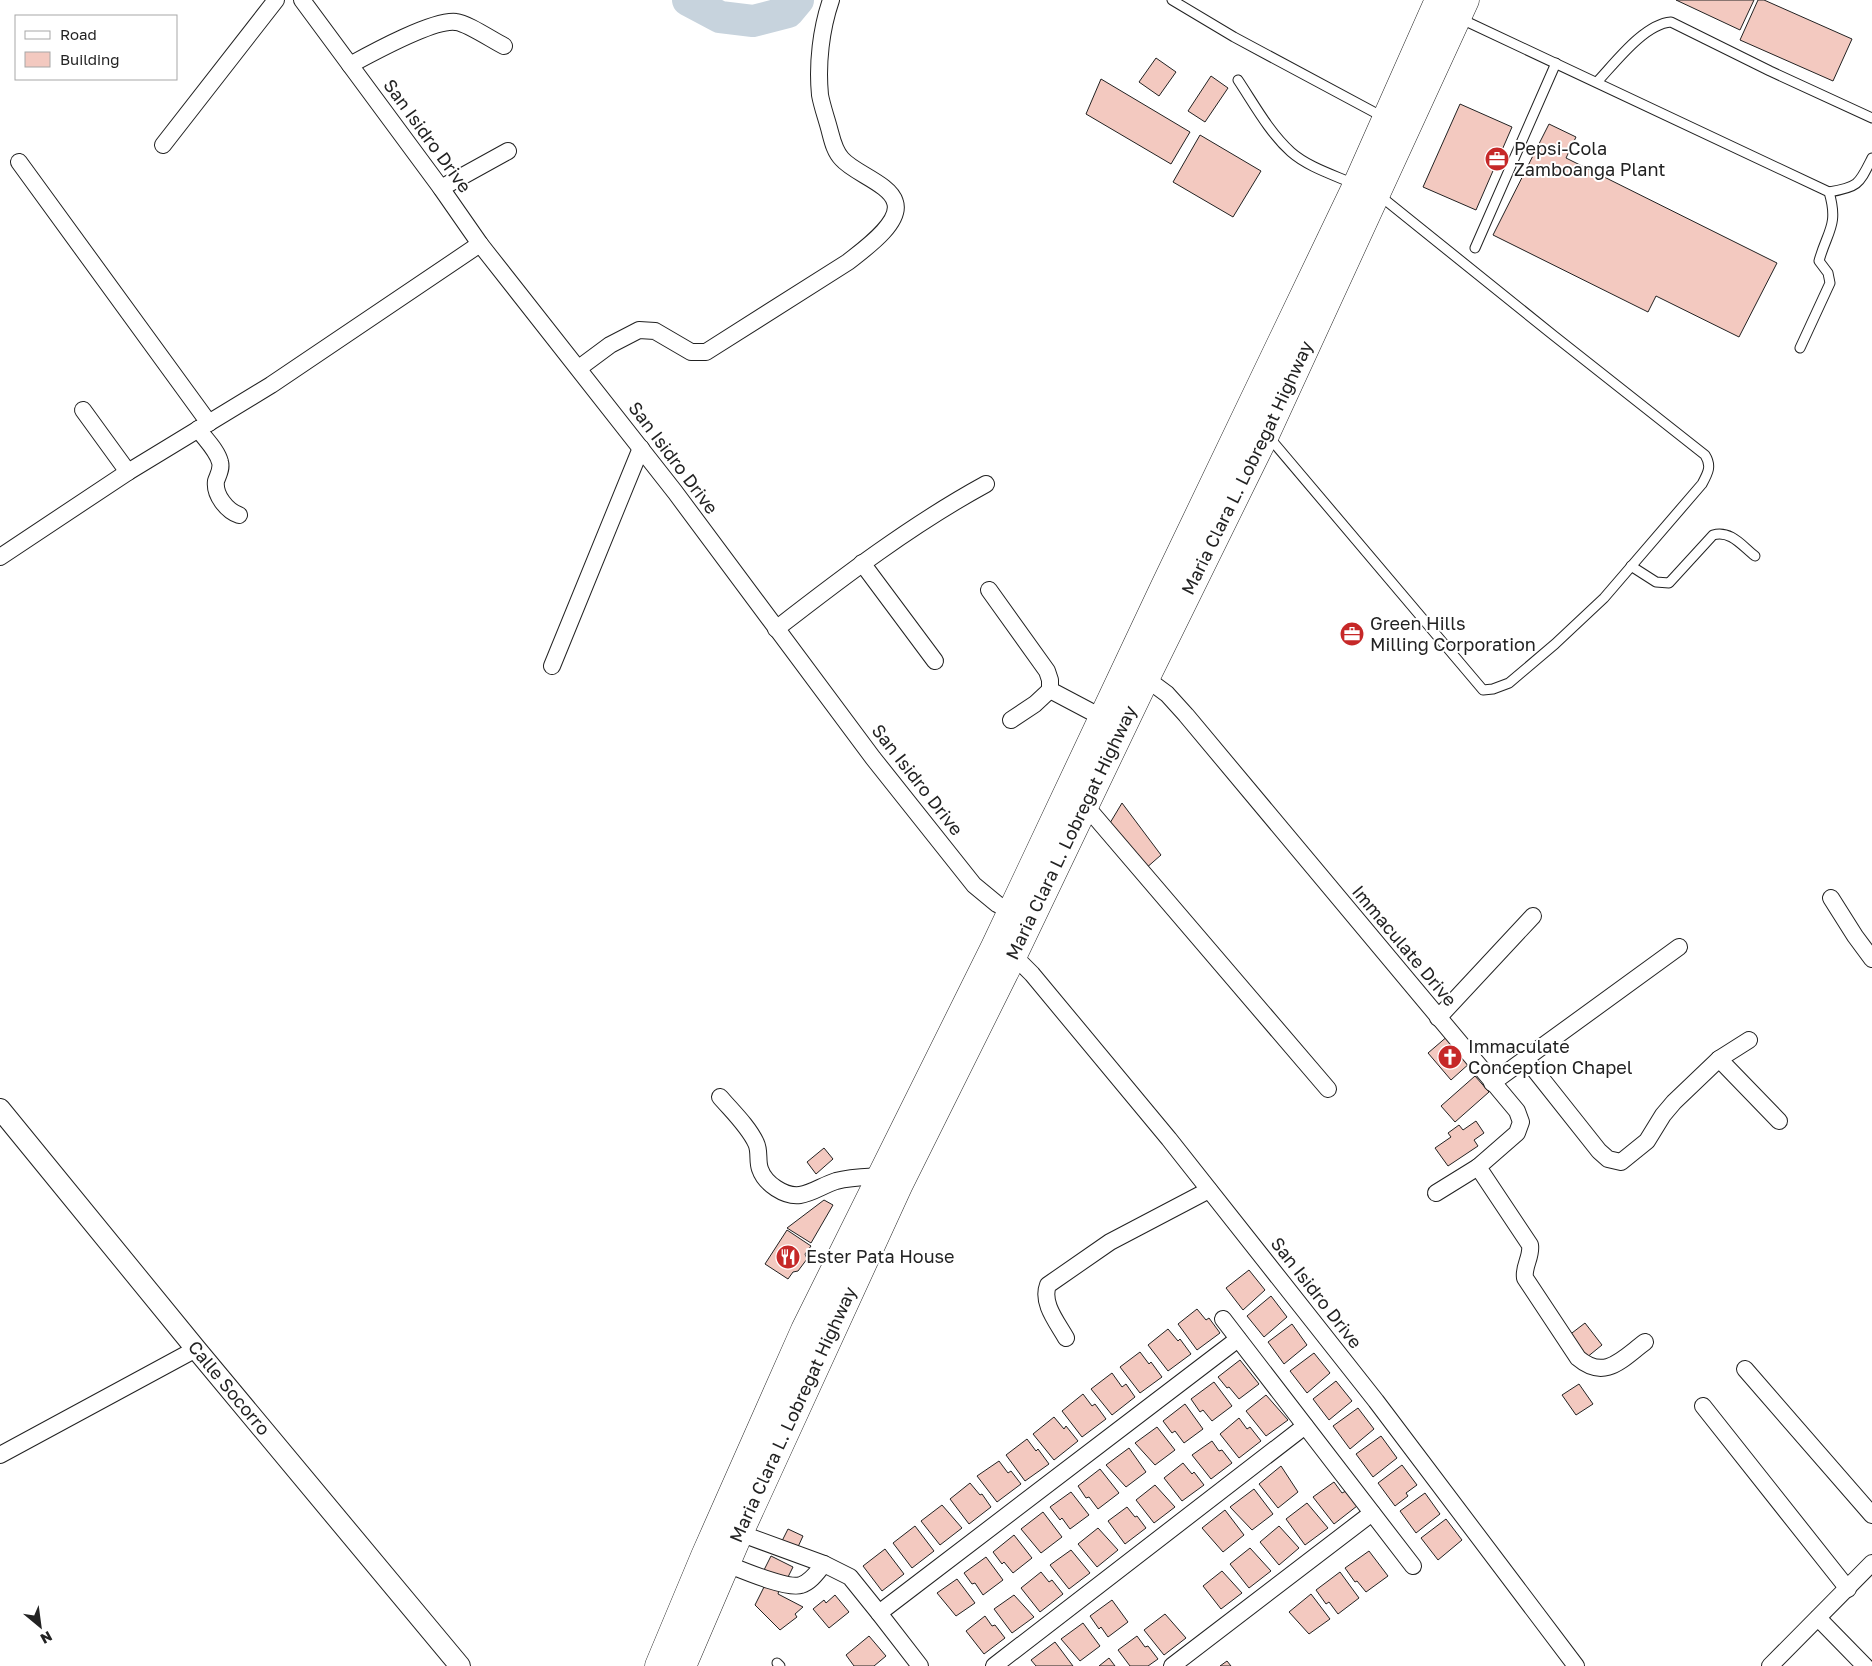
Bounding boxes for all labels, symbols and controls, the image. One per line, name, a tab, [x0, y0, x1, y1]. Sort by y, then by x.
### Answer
legend	[15, 15, 178, 80]
text: Road	[60, 25, 97, 43]
text: Building	[60, 50, 120, 68]
street label: San Isidro Drive	[379, 74, 476, 197]
place label: Pepsi-Cola Zamboanga Plant	[1514, 137, 1666, 180]
office icon: Pepsi-Cola Zamboanga Plant	[1484, 146, 1510, 172]
street label: Maria Clara L. Lobregat Highway	[1176, 337, 1317, 598]
street label: San Isidro Drive	[624, 397, 723, 518]
place label: Green Hills Milling Corporation	[1370, 612, 1536, 655]
office icon: Green Hills Milling Corporation	[1339, 621, 1365, 647]
street label: Maria Clara L. Lobregat Highway	[1000, 702, 1141, 963]
street label: San Isidro Drive	[868, 719, 968, 839]
street label: Immaculate Drive	[1348, 880, 1462, 1010]
place label: Immaculate Conception Chapel	[1468, 1035, 1633, 1078]
church icon: Immaculate Conception Chapel	[1437, 1044, 1463, 1070]
street label: San Isidro Drive	[1267, 1232, 1367, 1352]
restaurant icon: Ester Pata House	[775, 1244, 801, 1270]
place label: Ester Pata House	[806, 1245, 955, 1267]
street label: Maria Clara L. Lobregat Highway	[724, 1283, 861, 1545]
street label: Calle Socorro	[184, 1336, 275, 1439]
north arrow	[15, 1601, 65, 1651]
text: N	[38, 1628, 55, 1648]

